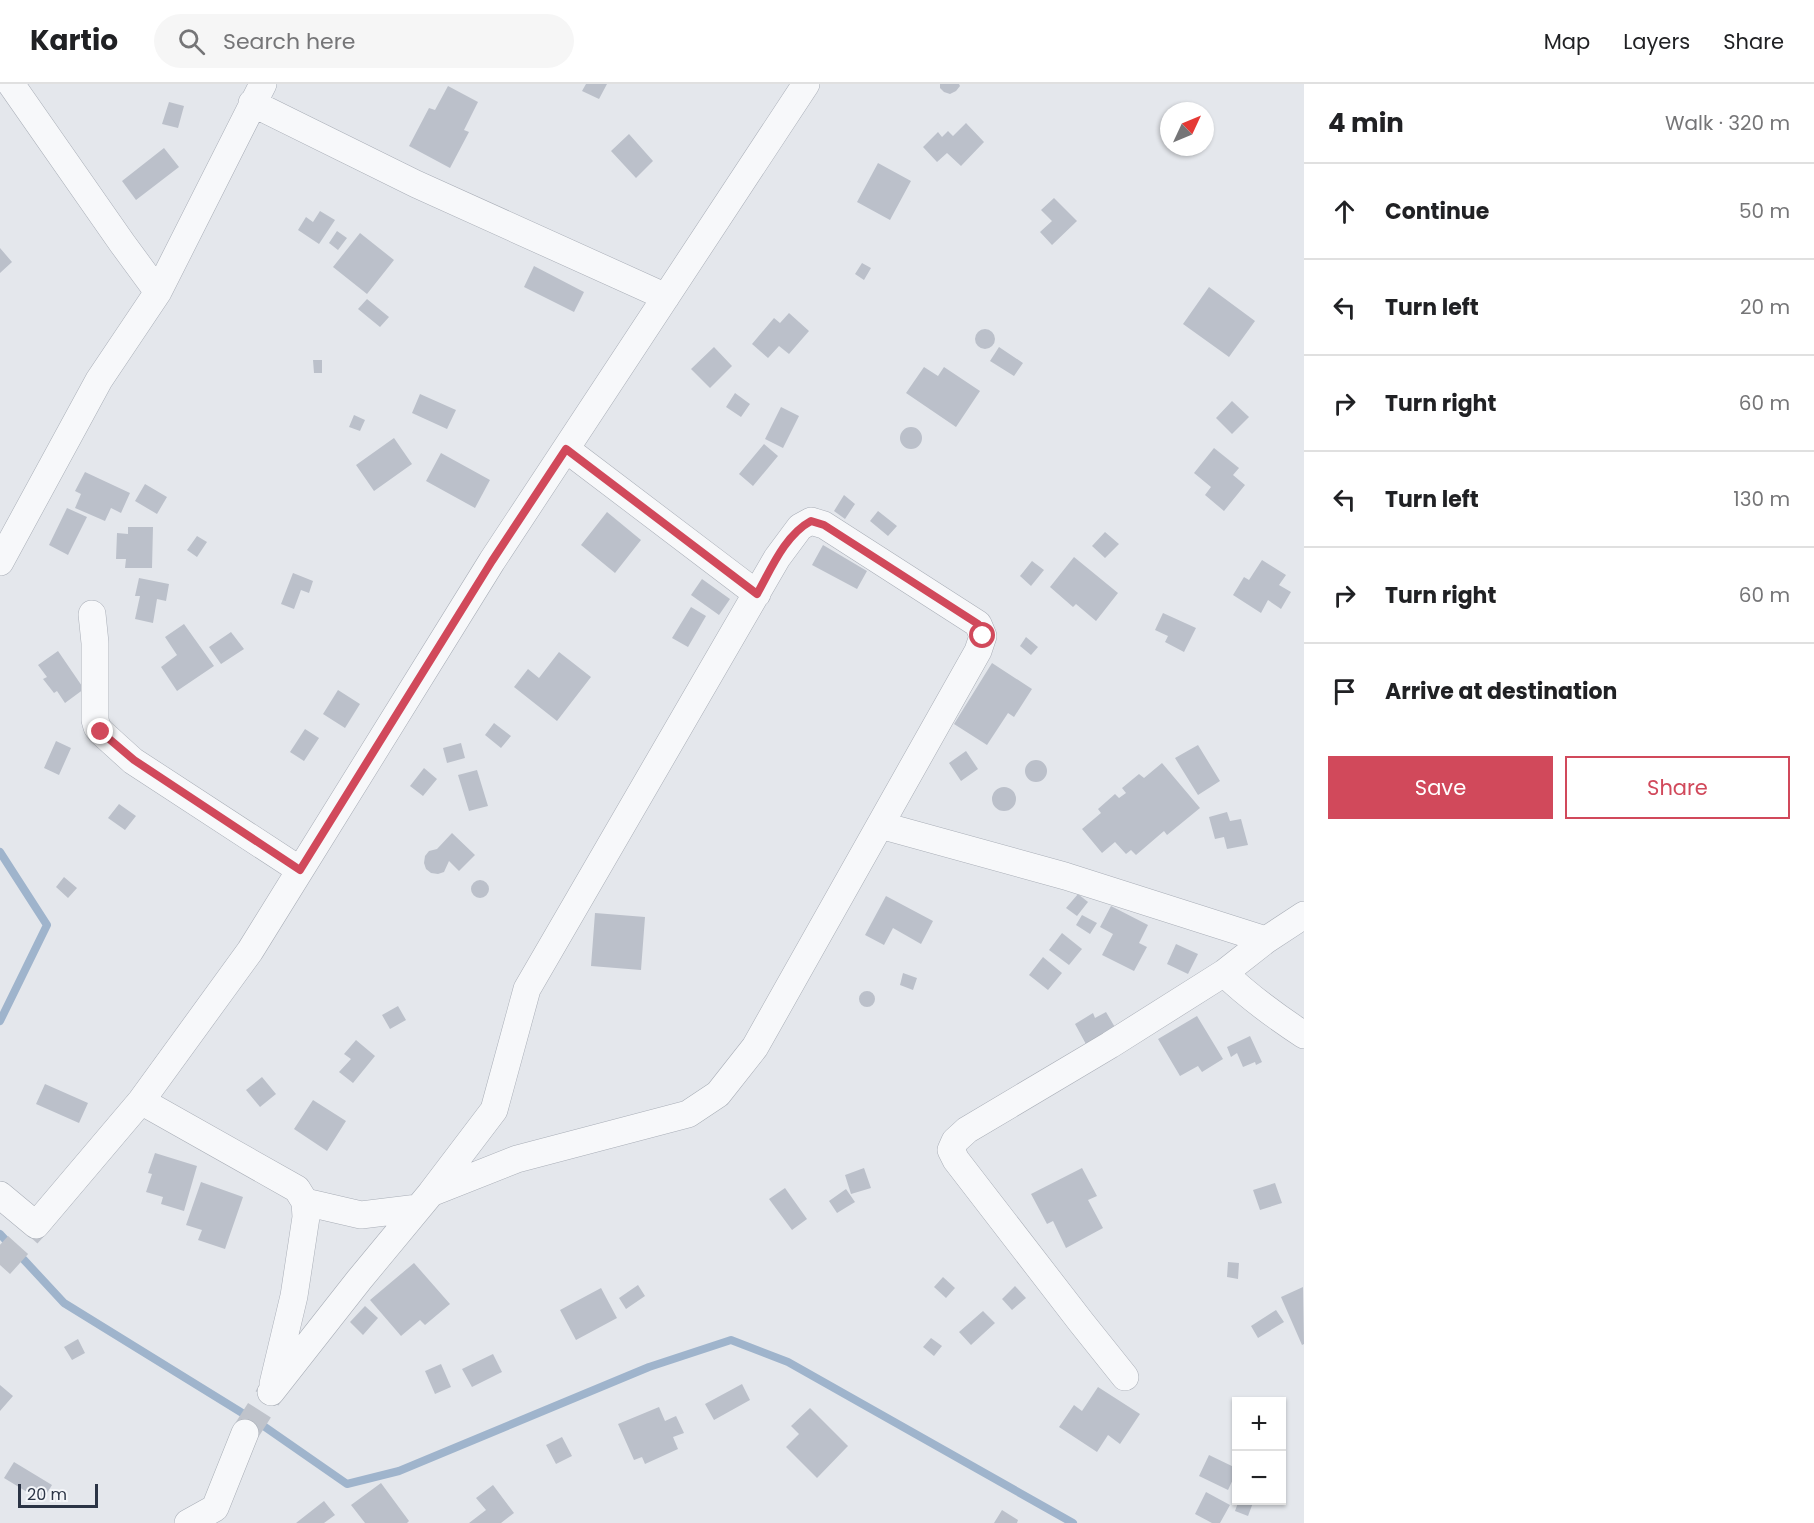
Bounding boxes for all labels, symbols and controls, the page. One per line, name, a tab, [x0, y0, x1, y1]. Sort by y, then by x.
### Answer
search box	[154, 14, 574, 68]
text: Kartio	[30, 21, 118, 60]
icon: search	[175, 25, 208, 58]
text: Search here	[223, 26, 356, 57]
text: Map	[1544, 27, 1590, 56]
text: Layers	[1623, 27, 1690, 56]
text: Share	[1723, 27, 1784, 56]
north arrow	[1160, 102, 1214, 156]
text: 4 min	[1328, 105, 1404, 141]
text: Walk · 320 m	[1665, 109, 1790, 137]
icon: ahead	[1328, 195, 1361, 228]
text: Continue	[1385, 196, 1489, 227]
text: 50 m	[1739, 197, 1790, 225]
icon: left	[1328, 291, 1361, 324]
text: Turn left	[1385, 292, 1479, 323]
text: 20 m	[1740, 293, 1790, 321]
icon: right	[1328, 387, 1361, 420]
text: Turn right	[1385, 388, 1496, 419]
text: 60 m	[1739, 389, 1790, 417]
icon: left	[1328, 483, 1361, 516]
text: Turn left	[1385, 484, 1479, 515]
text: 130 m	[1733, 485, 1790, 513]
icon: right	[1328, 579, 1361, 612]
text: Turn right	[1385, 580, 1496, 611]
text: 60 m	[1739, 581, 1790, 609]
route start	[969, 622, 995, 648]
icon: arrive	[1328, 675, 1361, 708]
text: Arrive at destination	[1385, 676, 1617, 707]
route end	[87, 718, 113, 744]
button: Save	[1328, 756, 1553, 819]
button: Share	[1565, 756, 1790, 819]
map controls	[1232, 1397, 1286, 1505]
button: +	[1232, 1397, 1286, 1451]
button: −	[1232, 1451, 1286, 1505]
scale bar	[18, 1481, 98, 1508]
text: 20 m	[27, 1483, 67, 1506]

